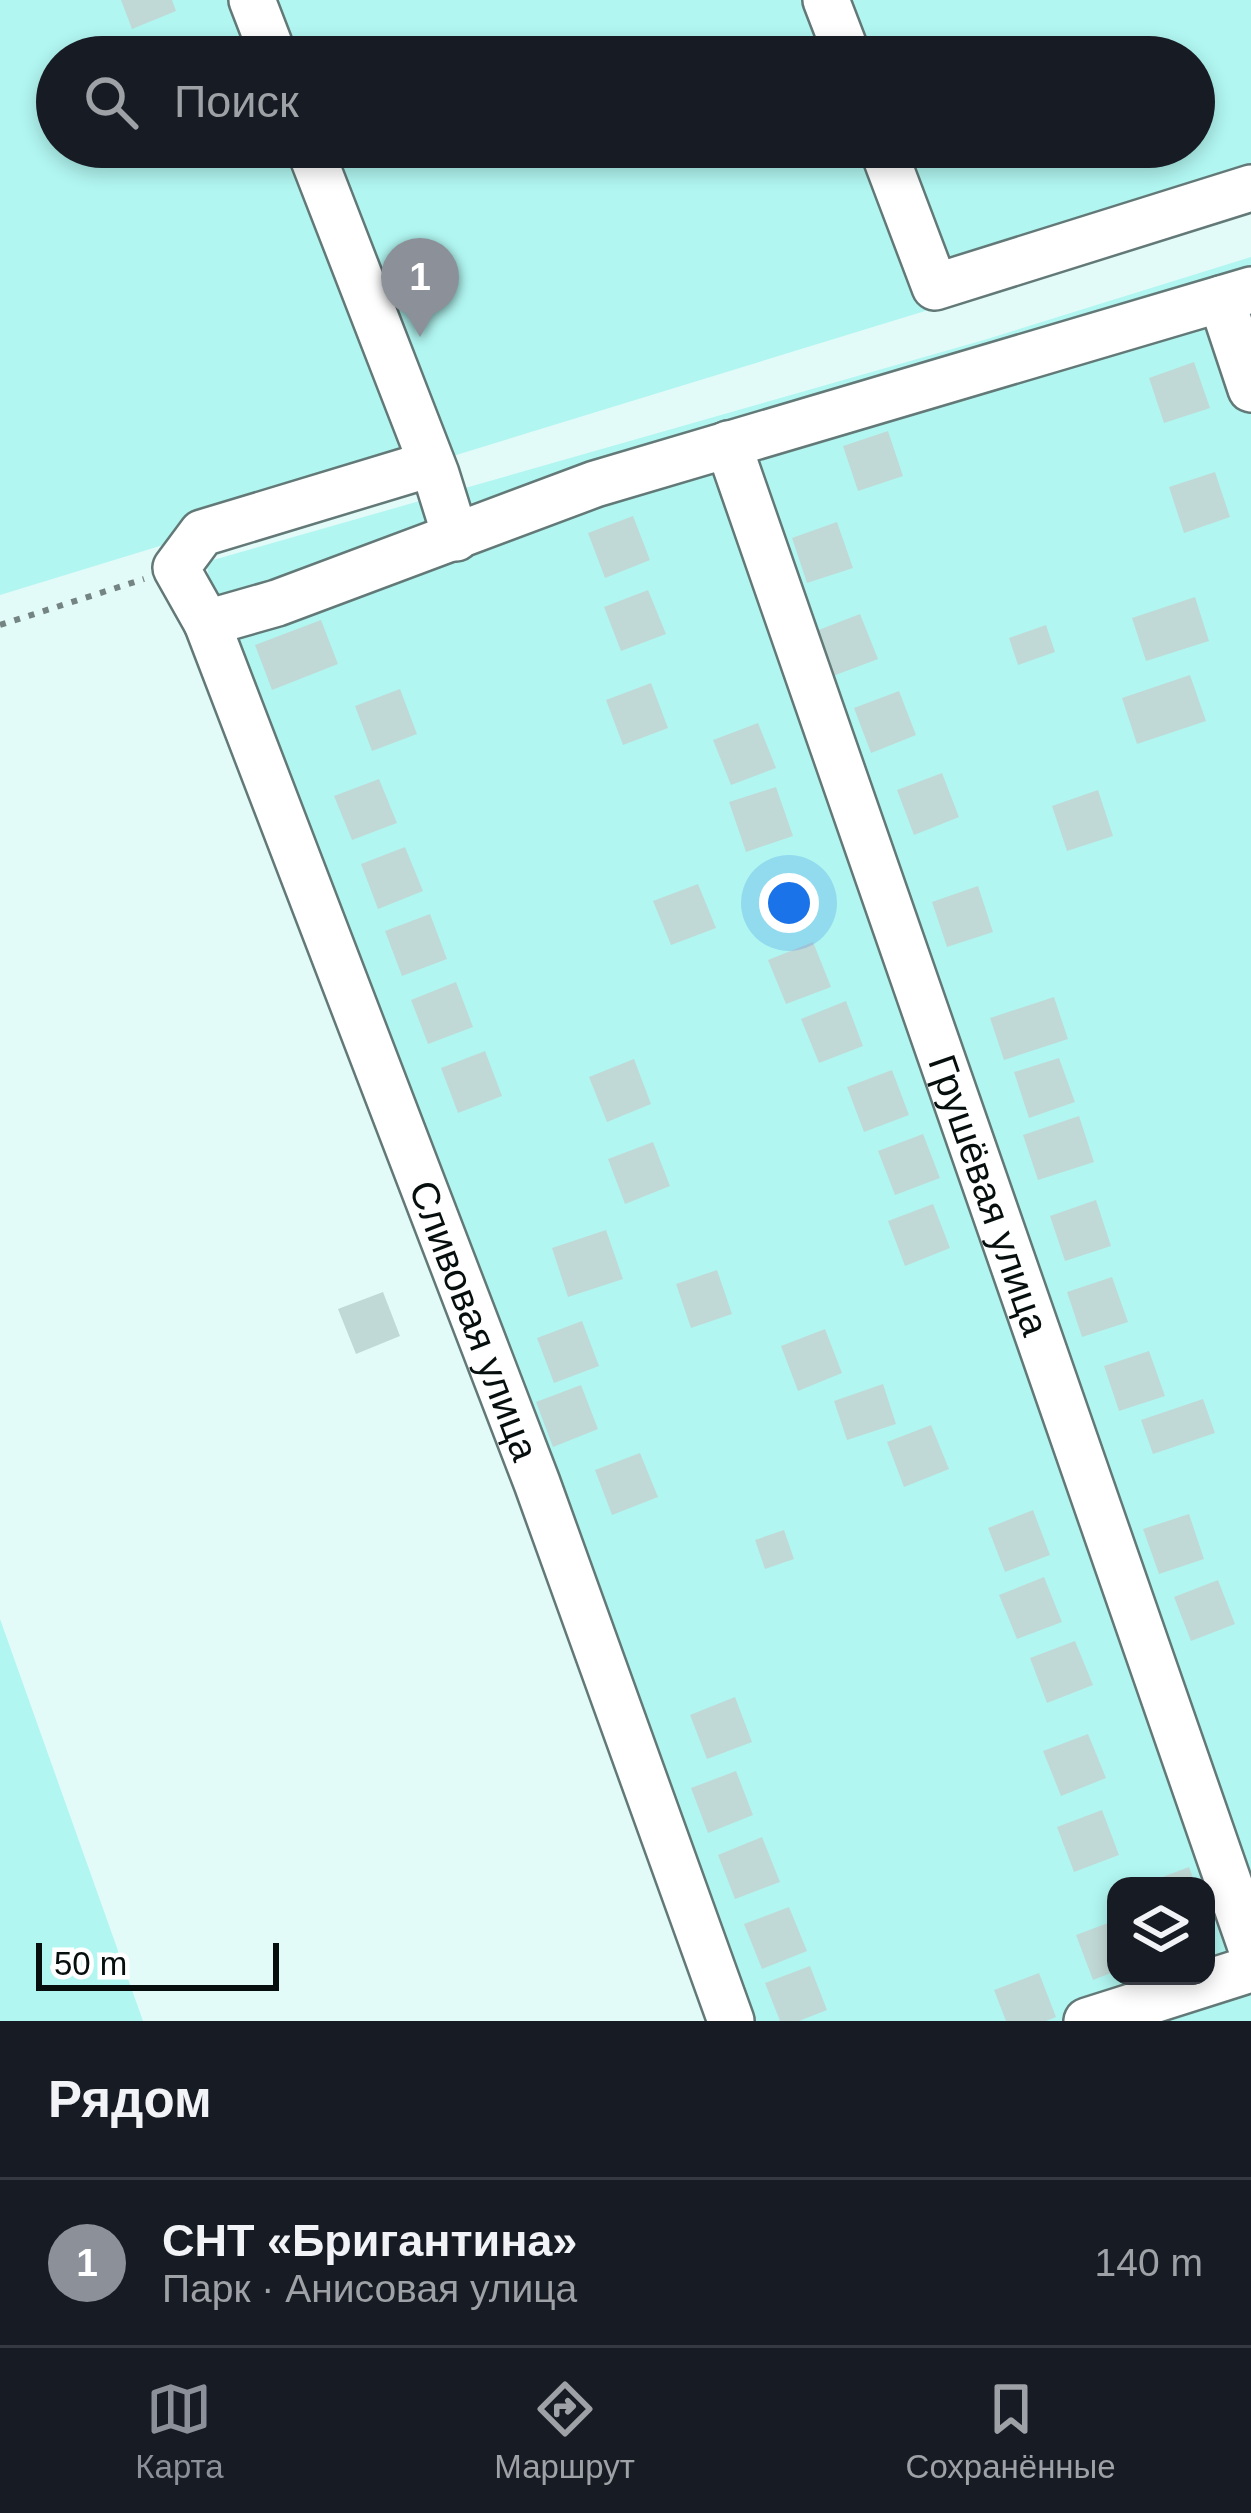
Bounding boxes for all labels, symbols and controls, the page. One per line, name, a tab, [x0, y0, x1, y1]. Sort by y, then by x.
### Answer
search box	[36, 36, 1215, 168]
icon: search	[78, 69, 144, 135]
text: Поиск	[174, 76, 299, 127]
pin: 1	[381, 238, 459, 337]
your location	[759, 873, 819, 933]
street label: Грушёвая улица	[921, 1049, 1058, 1341]
street label: Сливовая улица	[402, 1175, 548, 1467]
map controls	[1107, 1877, 1215, 1985]
button: layers	[1107, 1877, 1215, 1985]
scale bar	[36, 1937, 279, 1990]
text: 50 m	[54, 1945, 127, 1982]
text: Рядом	[48, 2071, 212, 2128]
text: СНТ «Бригантина»	[162, 2215, 577, 2266]
text: 1	[76, 2241, 98, 2284]
text: 140 m	[1095, 2241, 1203, 2284]
text: Парк · Анисовая улица	[162, 2267, 577, 2310]
tab: Карта	[135, 2376, 224, 2486]
tab: Маршрут	[494, 2376, 635, 2486]
tab: Сохранённые	[906, 2376, 1116, 2486]

